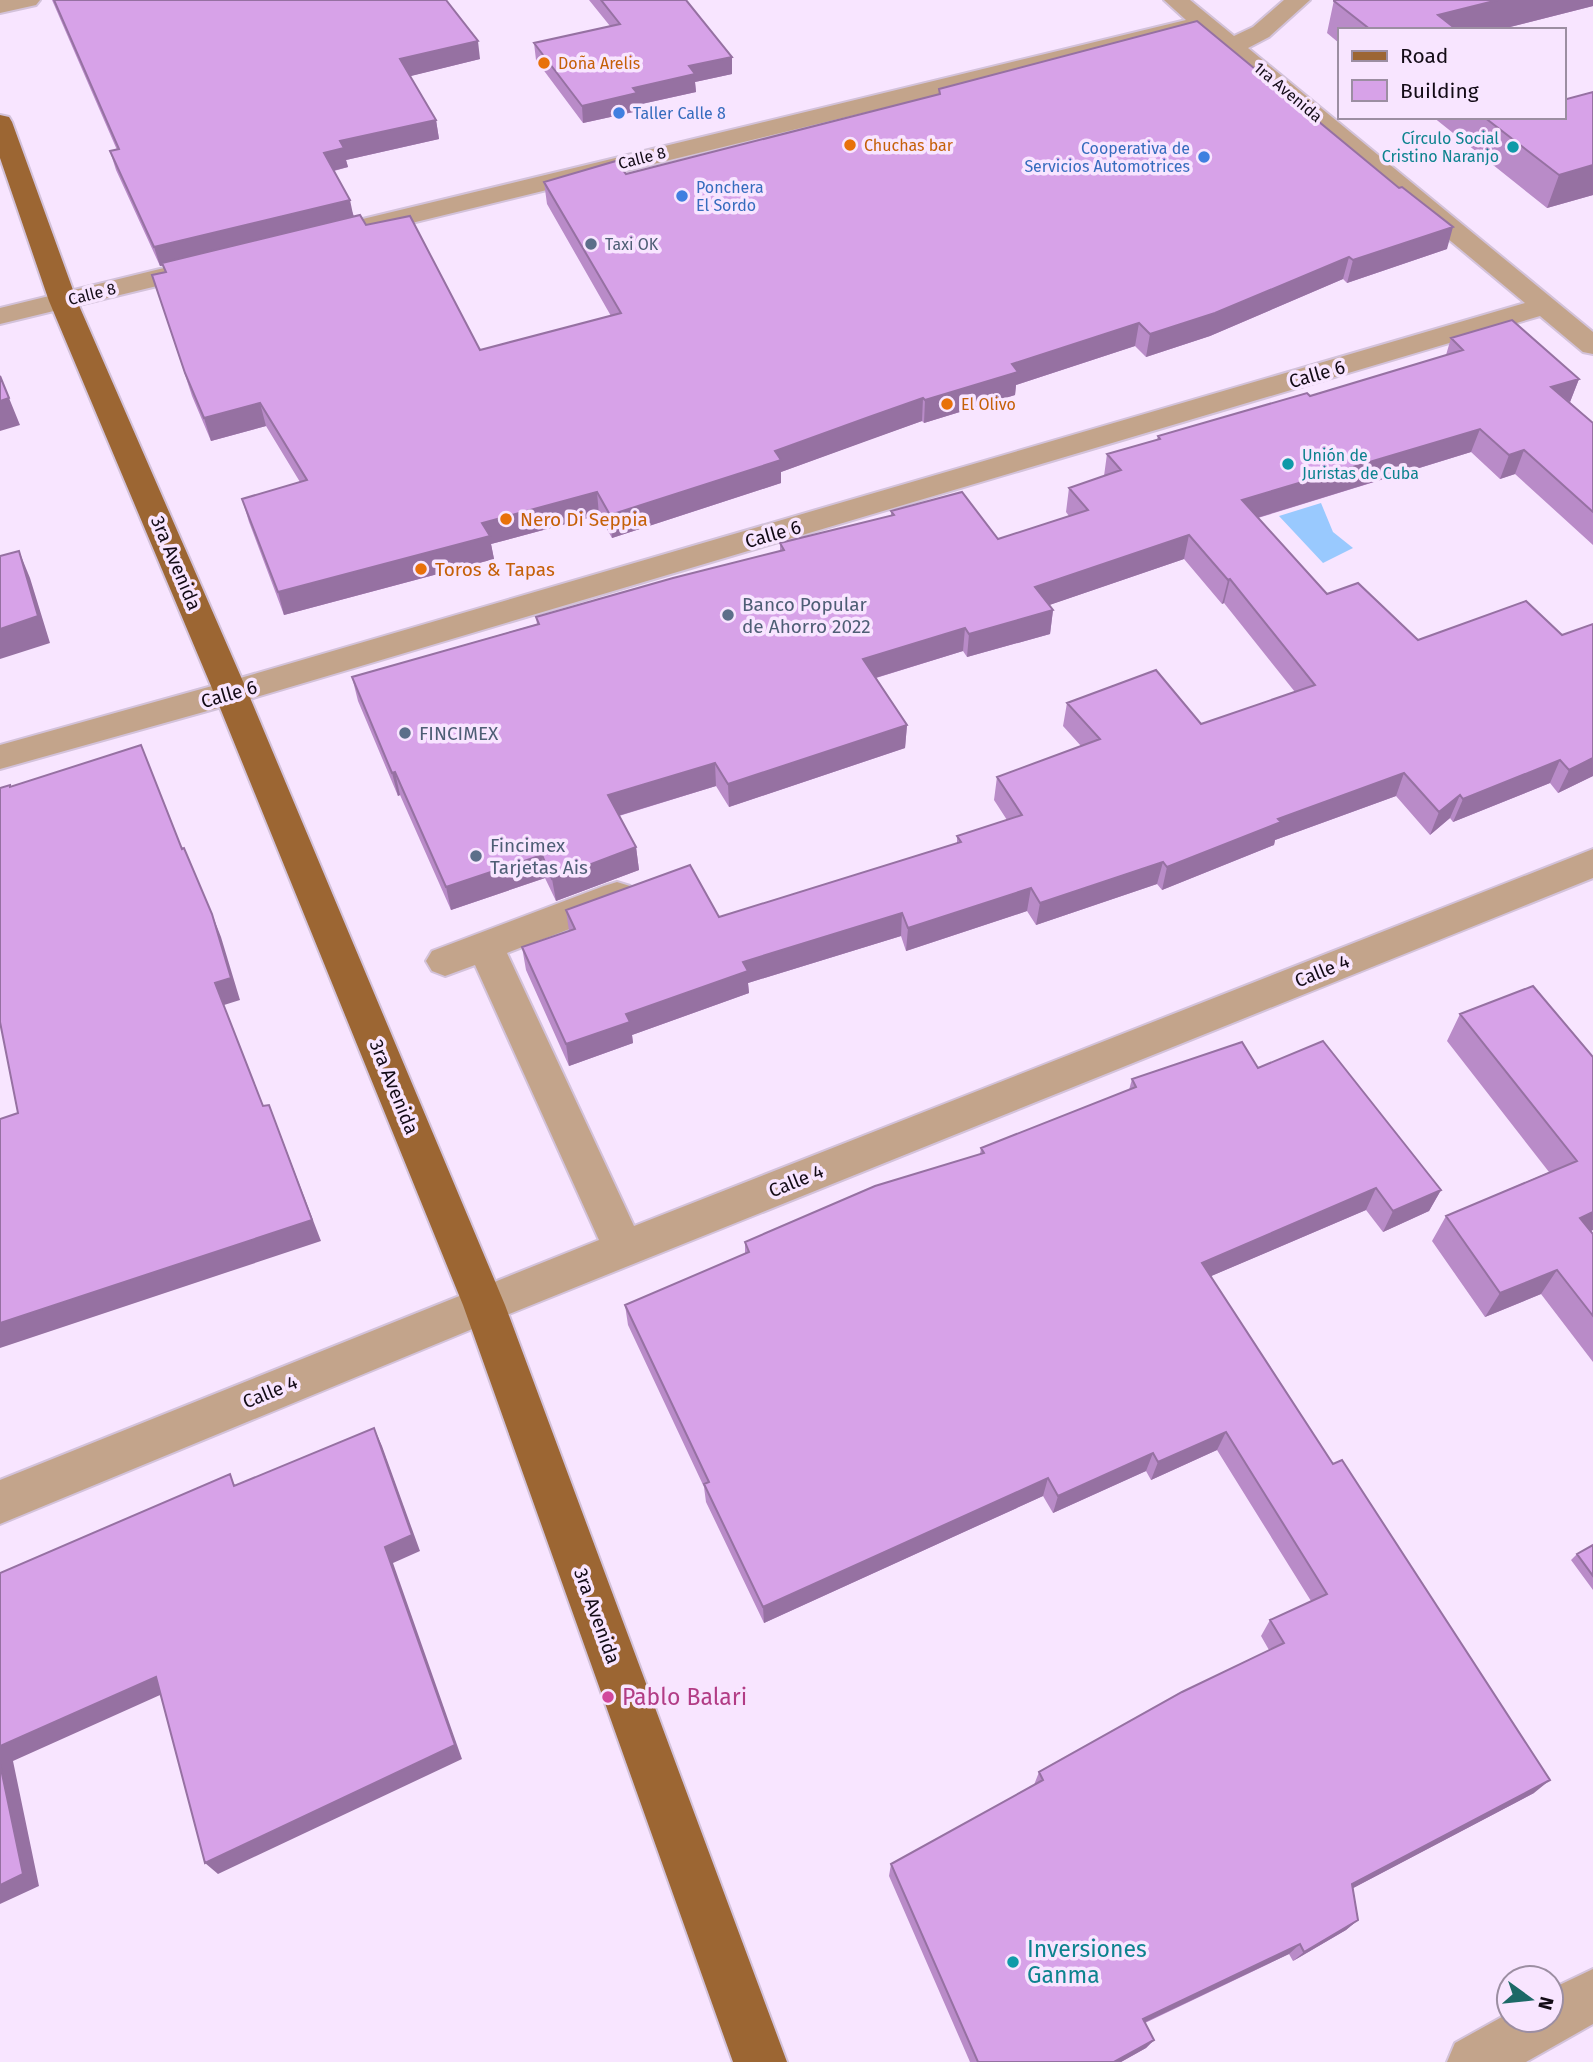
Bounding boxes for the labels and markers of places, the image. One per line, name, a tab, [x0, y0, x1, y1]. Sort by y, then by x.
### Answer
place label: Doña Arelis	[558, 54, 640, 73]
marker: Doña Arelis	[536, 55, 552, 71]
place label: Taller Calle 8	[633, 104, 726, 123]
marker: Taller Calle 8	[611, 105, 627, 121]
place label: Círculo Social Cristino Naranjo	[1382, 129, 1499, 166]
place label: Chuchas bar	[864, 136, 954, 155]
marker: Chuchas bar	[842, 137, 858, 153]
place label: Cooperativa de Servicios Automotrices	[1024, 139, 1190, 176]
marker: Círculo Social Cristino Naranjo	[1505, 139, 1521, 155]
marker: Cooperativa de Servicios Automotrices	[1196, 149, 1212, 165]
place label: Ponchera El Sordo	[696, 178, 764, 215]
marker: Ponchera El Sordo	[674, 188, 690, 204]
place label: Taxi OK	[605, 235, 659, 254]
marker: Taxi OK	[583, 236, 599, 252]
place label: El Olivo	[961, 395, 1016, 414]
marker: El Olivo	[939, 396, 955, 412]
place label: Unión de Juristas de Cuba	[1302, 446, 1419, 483]
marker: Unión de Juristas de Cuba	[1280, 456, 1296, 472]
place label: Nero Di Seppia	[520, 508, 648, 531]
marker: Nero Di Seppia	[498, 511, 514, 527]
place label: Toros & Tapas	[435, 558, 555, 581]
marker: Toros & Tapas	[413, 561, 429, 577]
place label: Banco Popular de Ahorro 2022	[742, 593, 871, 638]
marker: Banco Popular de Ahorro 2022	[720, 607, 736, 623]
place label: FINCIMEX	[419, 722, 499, 745]
marker: FINCIMEX	[397, 725, 413, 741]
place label: Fincimex Tarjetas Ais	[490, 834, 588, 879]
marker: Fincimex Tarjetas Ais	[468, 848, 484, 864]
place label: Pablo Balari	[622, 1683, 747, 1711]
marker: Pablo Balari	[600, 1689, 616, 1705]
place label: Inversiones Ganma	[1027, 1935, 1147, 1989]
marker: Inversiones Ganma	[1005, 1954, 1021, 1970]

